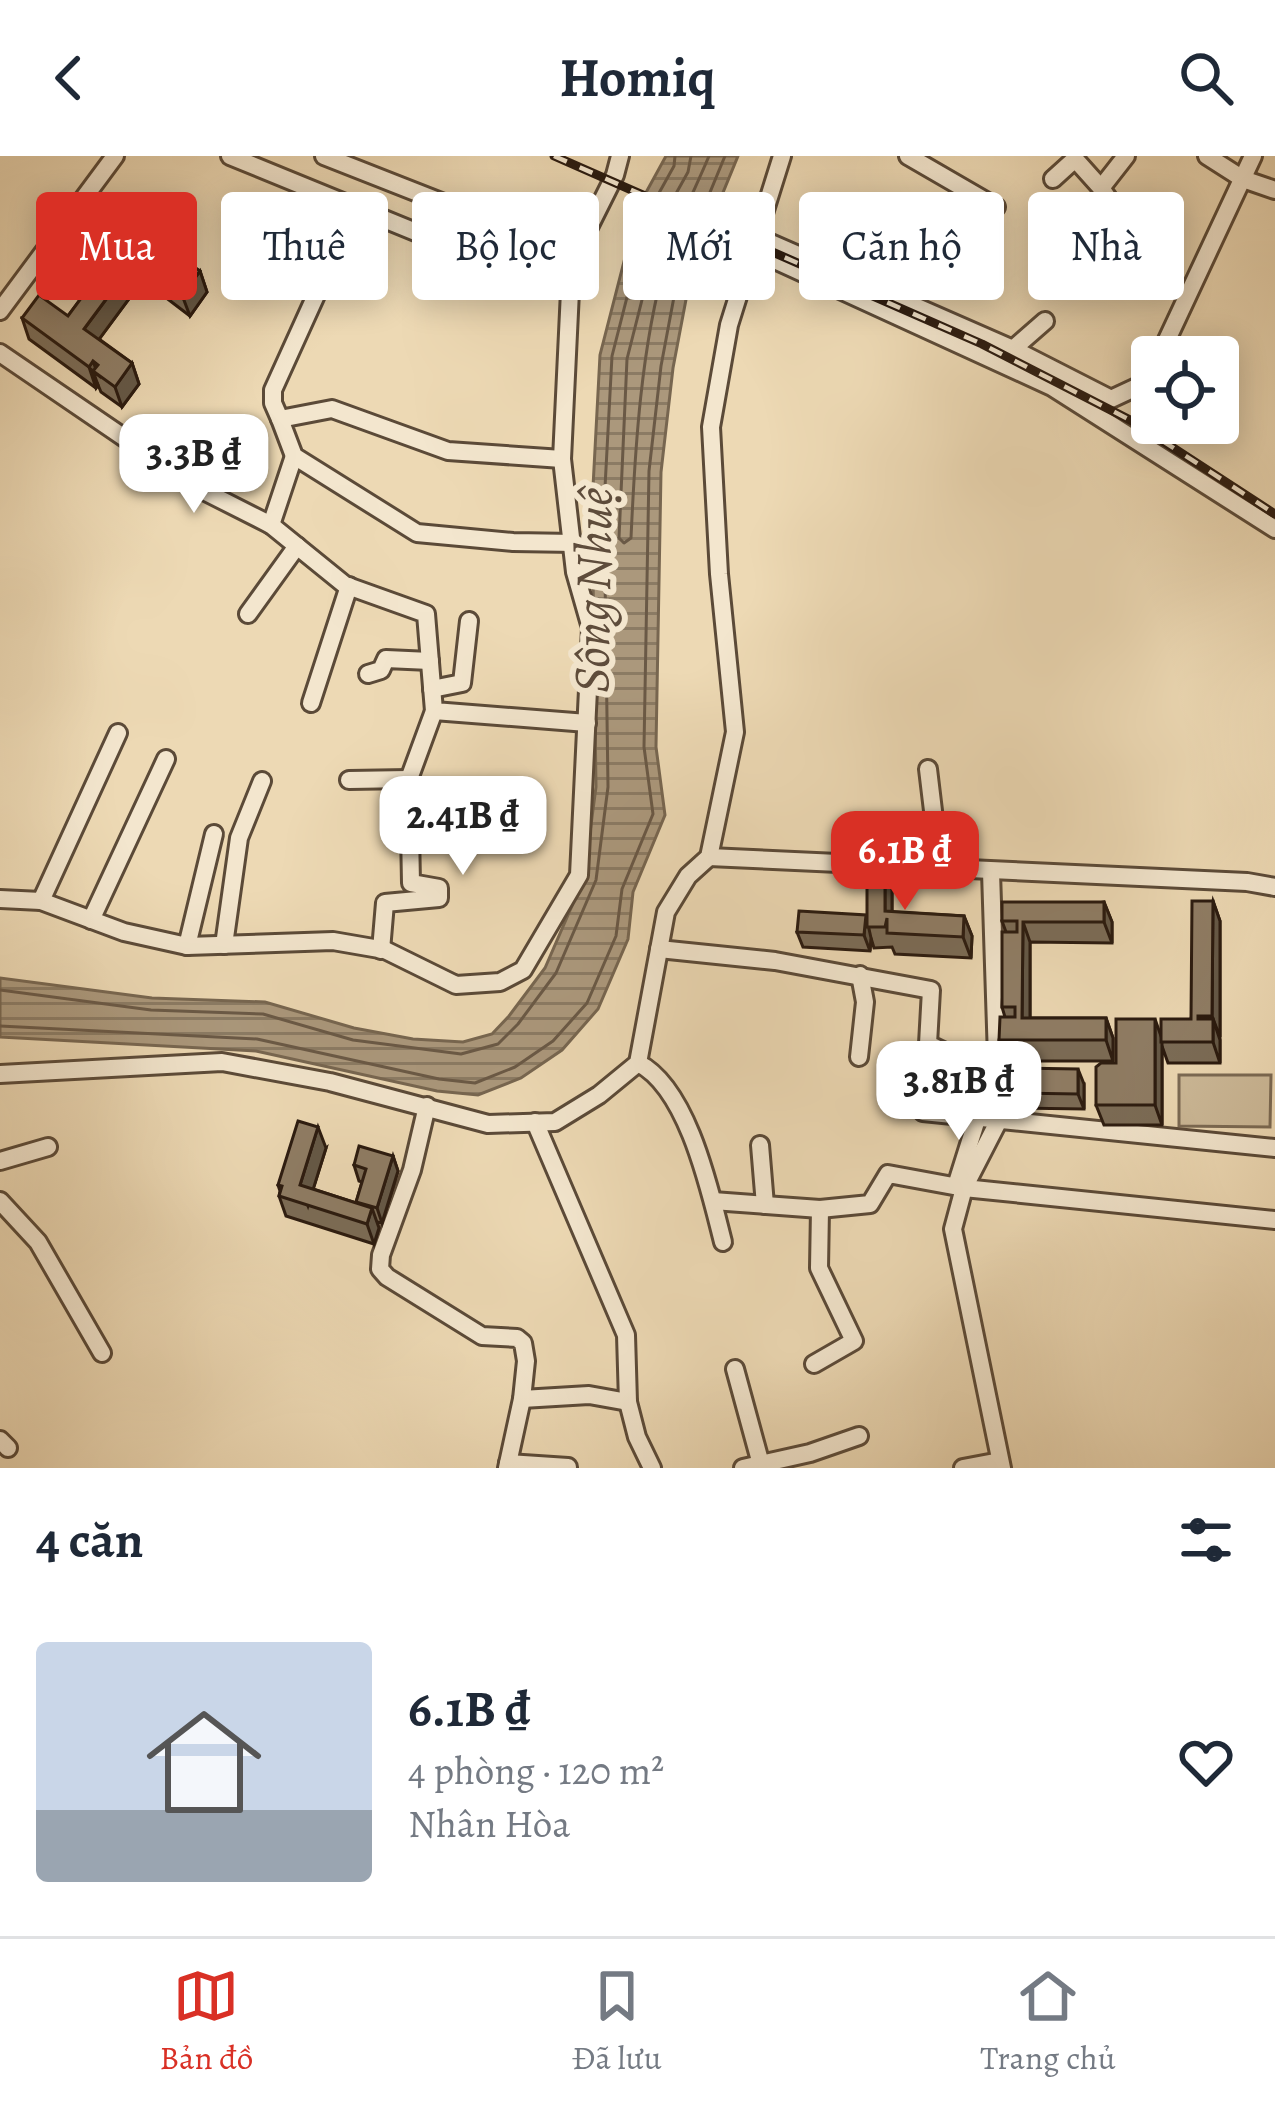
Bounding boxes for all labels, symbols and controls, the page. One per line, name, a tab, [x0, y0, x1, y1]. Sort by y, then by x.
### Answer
text: Homiq	[559, 41, 716, 115]
icon: back	[36, 45, 102, 111]
icon: search	[1173, 45, 1239, 111]
chip: Mua	[36, 192, 197, 300]
chip: Thuê	[221, 192, 388, 300]
chip: Bộ lọc	[412, 192, 599, 300]
chip: Mới	[623, 192, 775, 300]
chip: Căn hộ	[799, 192, 1004, 300]
chip: Nhà	[1028, 192, 1184, 300]
map controls	[1131, 336, 1239, 444]
button: locate	[1131, 336, 1239, 444]
pin: 3.3B ₫	[96, 414, 292, 516]
text: 3.3B ₫	[146, 426, 242, 479]
water label: Sông Nhuệ	[556, 484, 630, 694]
pin: 2.41B ₫	[352, 776, 574, 878]
text: 2.41B ₫	[407, 788, 519, 841]
pin: 6.1B ₫	[807, 811, 1003, 913]
text: 6.1B ₫	[858, 823, 952, 876]
pin: 3.81B ₫	[848, 1041, 1070, 1143]
text: 3.81B ₫	[903, 1053, 1015, 1106]
text: 4 căn	[36, 1505, 143, 1575]
icon: filters	[1173, 1507, 1239, 1573]
text: 6.1B ₫	[408, 1674, 531, 1744]
icon: home	[132, 1690, 276, 1834]
icon: heart	[1173, 1729, 1239, 1795]
text: 4 phòng · 120 m²	[408, 1744, 664, 1797]
text: Nhân Hòa	[408, 1797, 570, 1850]
tab: Bản đồ	[159, 1963, 253, 2080]
tab: Đã lưu	[572, 1963, 662, 2080]
tab: Trang chủ	[980, 1963, 1116, 2080]

